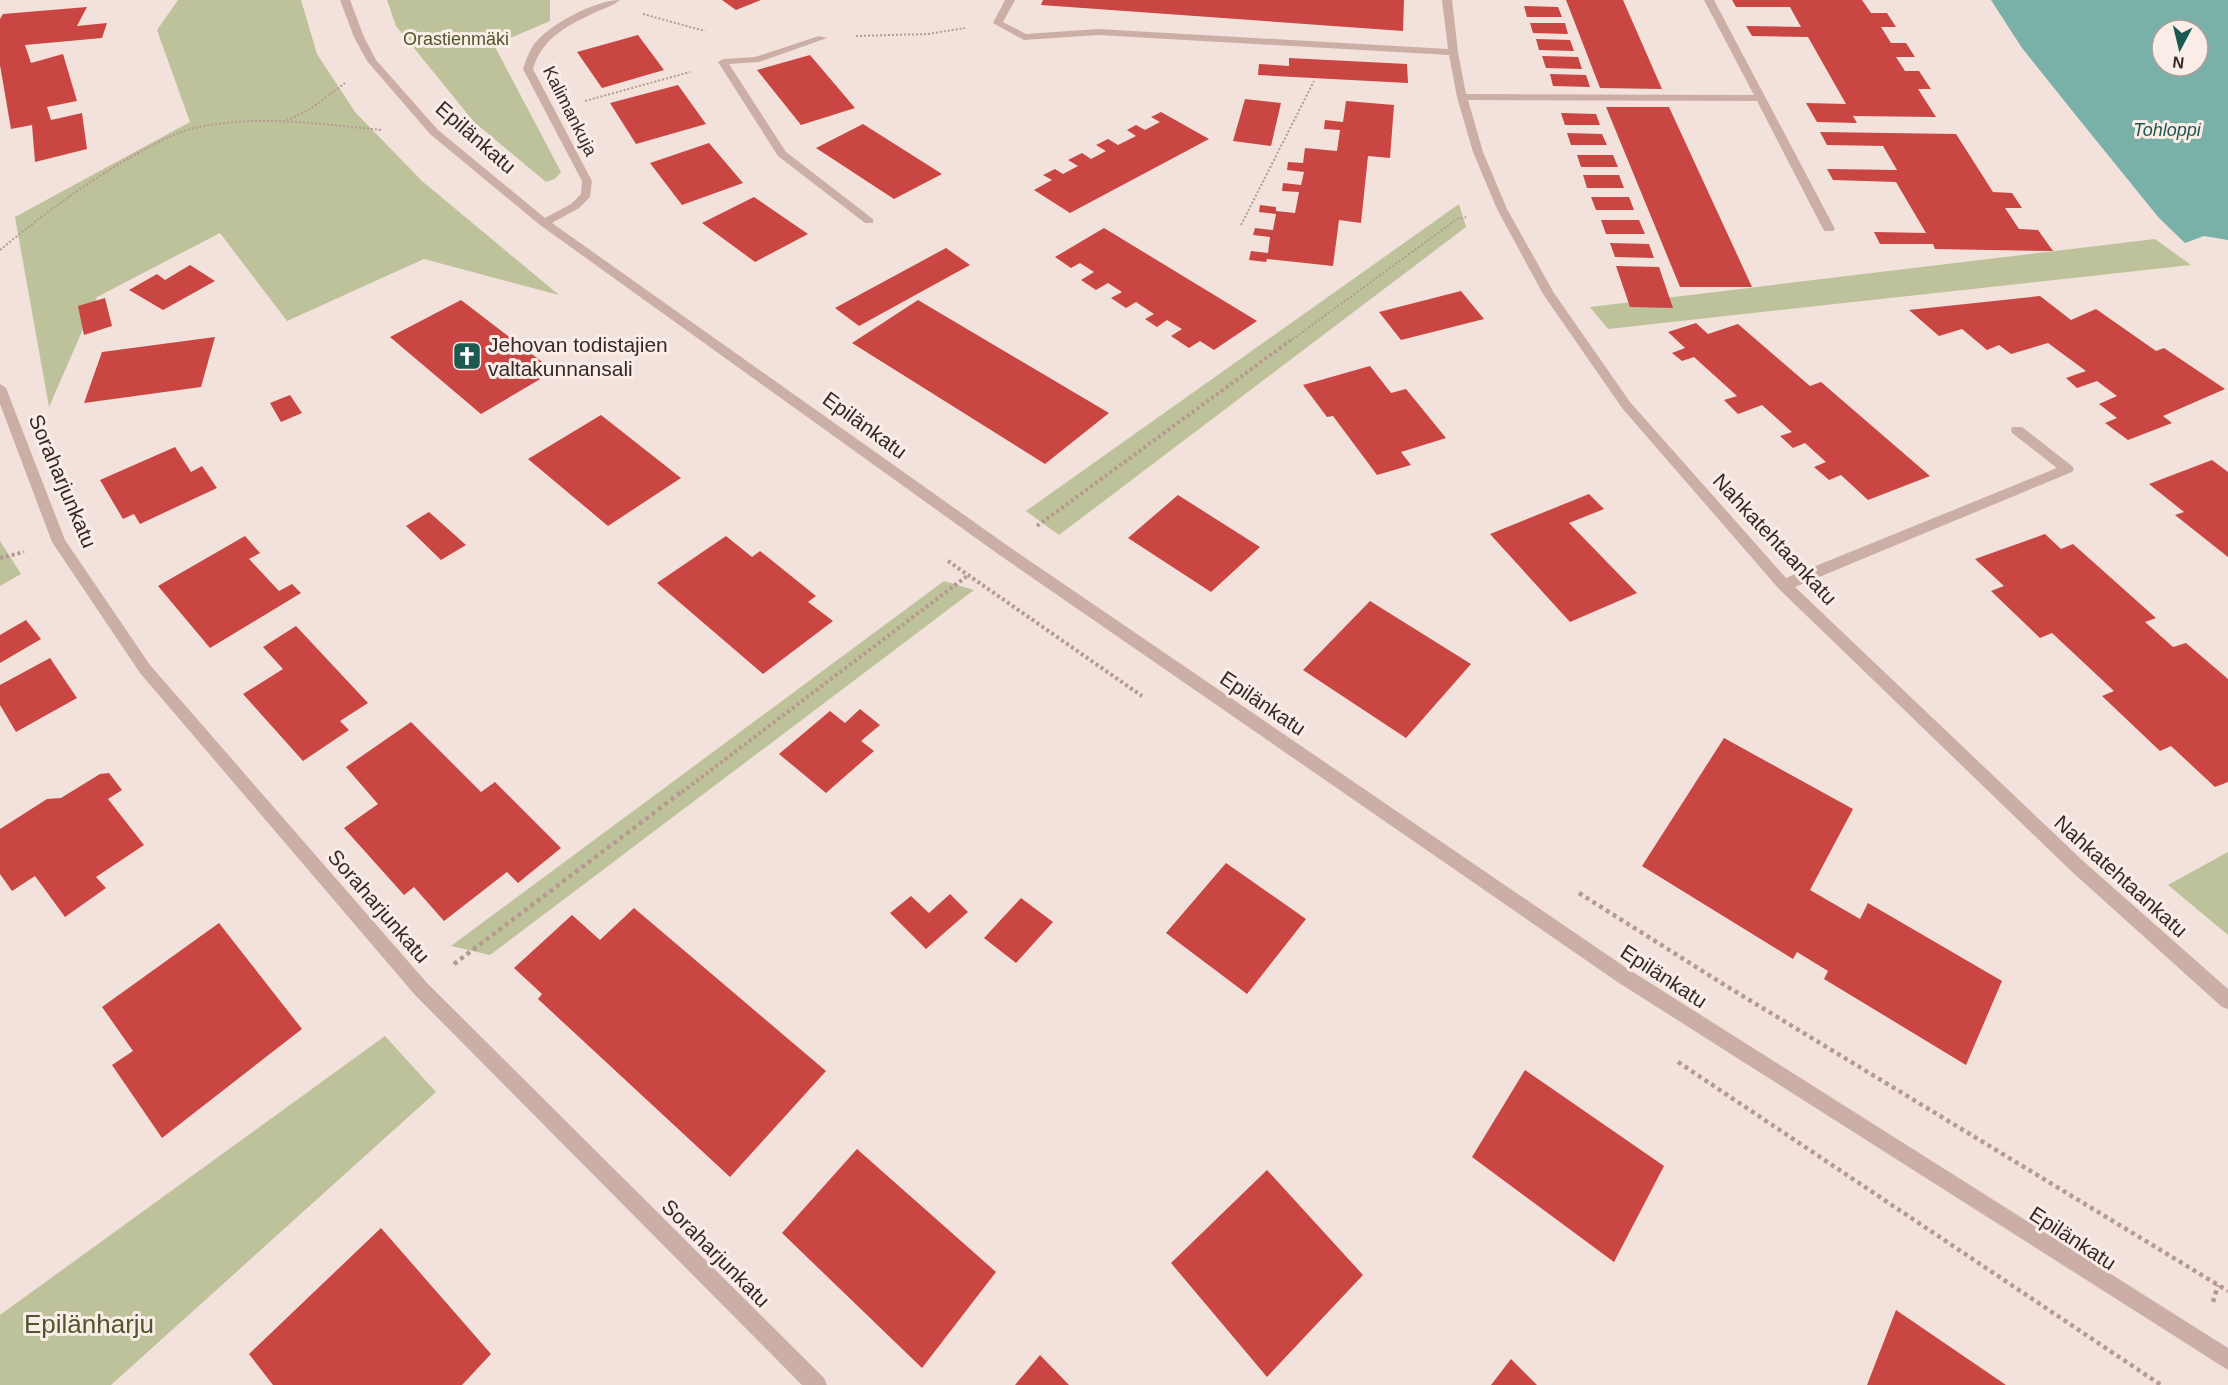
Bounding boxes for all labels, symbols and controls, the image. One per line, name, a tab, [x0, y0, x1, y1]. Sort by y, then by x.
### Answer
north arrow	[2150, 18, 2210, 78]
park label: Orastienmäki	[403, 29, 509, 49]
text: N	[2171, 53, 2185, 72]
street label: Kalimankuja	[539, 63, 602, 160]
street label: Epilänkatu	[431, 96, 521, 178]
water label: Tohloppi	[2133, 120, 2202, 140]
place label: Jehovan todistajien valtakunnansali	[488, 333, 668, 380]
church icon: Jehovan todistajien valtakunnansali	[451, 340, 483, 372]
street label: Epilänkatu	[819, 387, 911, 463]
street label: Soraharjunkatu	[25, 411, 101, 551]
street label: Nahkatehtaankatu	[1708, 469, 1842, 609]
street label: Epilänkatu	[1216, 666, 1310, 740]
street label: Nahkatehtaankatu	[2050, 810, 2192, 942]
street label: Soraharjunkatu	[324, 845, 434, 967]
street label: Epilänkatu	[1617, 940, 1711, 1012]
street label: Soraharjunkatu	[658, 1195, 774, 1311]
street label: Epilänkatu	[2026, 1202, 2120, 1274]
park label: Epilänharju	[24, 1309, 154, 1339]

